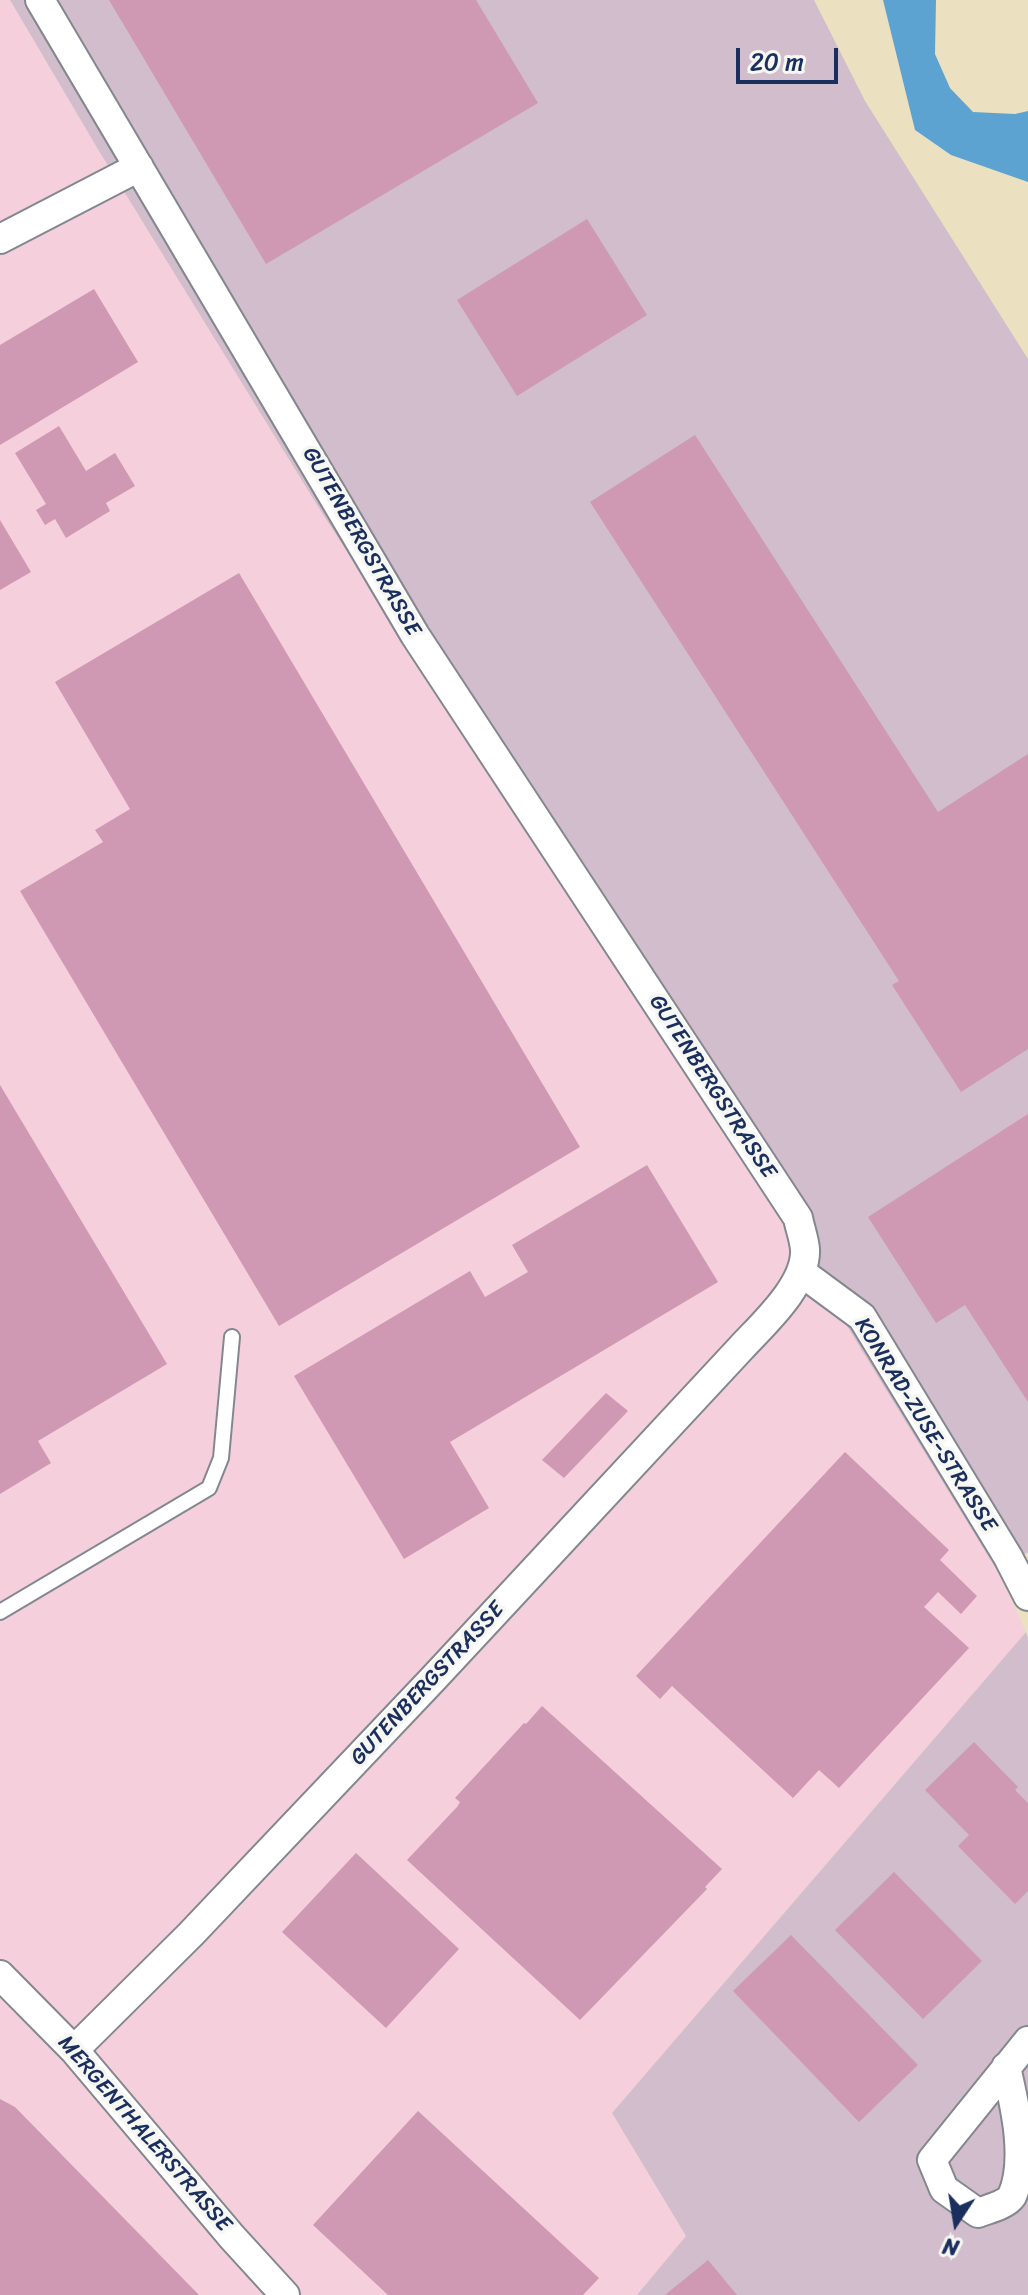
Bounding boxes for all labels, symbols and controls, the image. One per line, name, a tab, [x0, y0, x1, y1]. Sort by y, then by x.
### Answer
scale bar	[740, 32, 842, 82]
text: 20 m	[750, 41, 804, 83]
street label: GUTENBERGSTRASSE	[296, 443, 426, 641]
street label: GUTENBERGSTRASSE	[643, 990, 781, 1184]
street label: KONRAD-ZUSE-STRASSE	[848, 1313, 1002, 1537]
street label: GUTENBERGSTRASSE	[345, 1597, 511, 1771]
street label: MERGENTHALERSTRASSE	[52, 2030, 236, 2238]
north arrow	[916, 2183, 996, 2263]
text: N	[939, 2226, 962, 2268]

